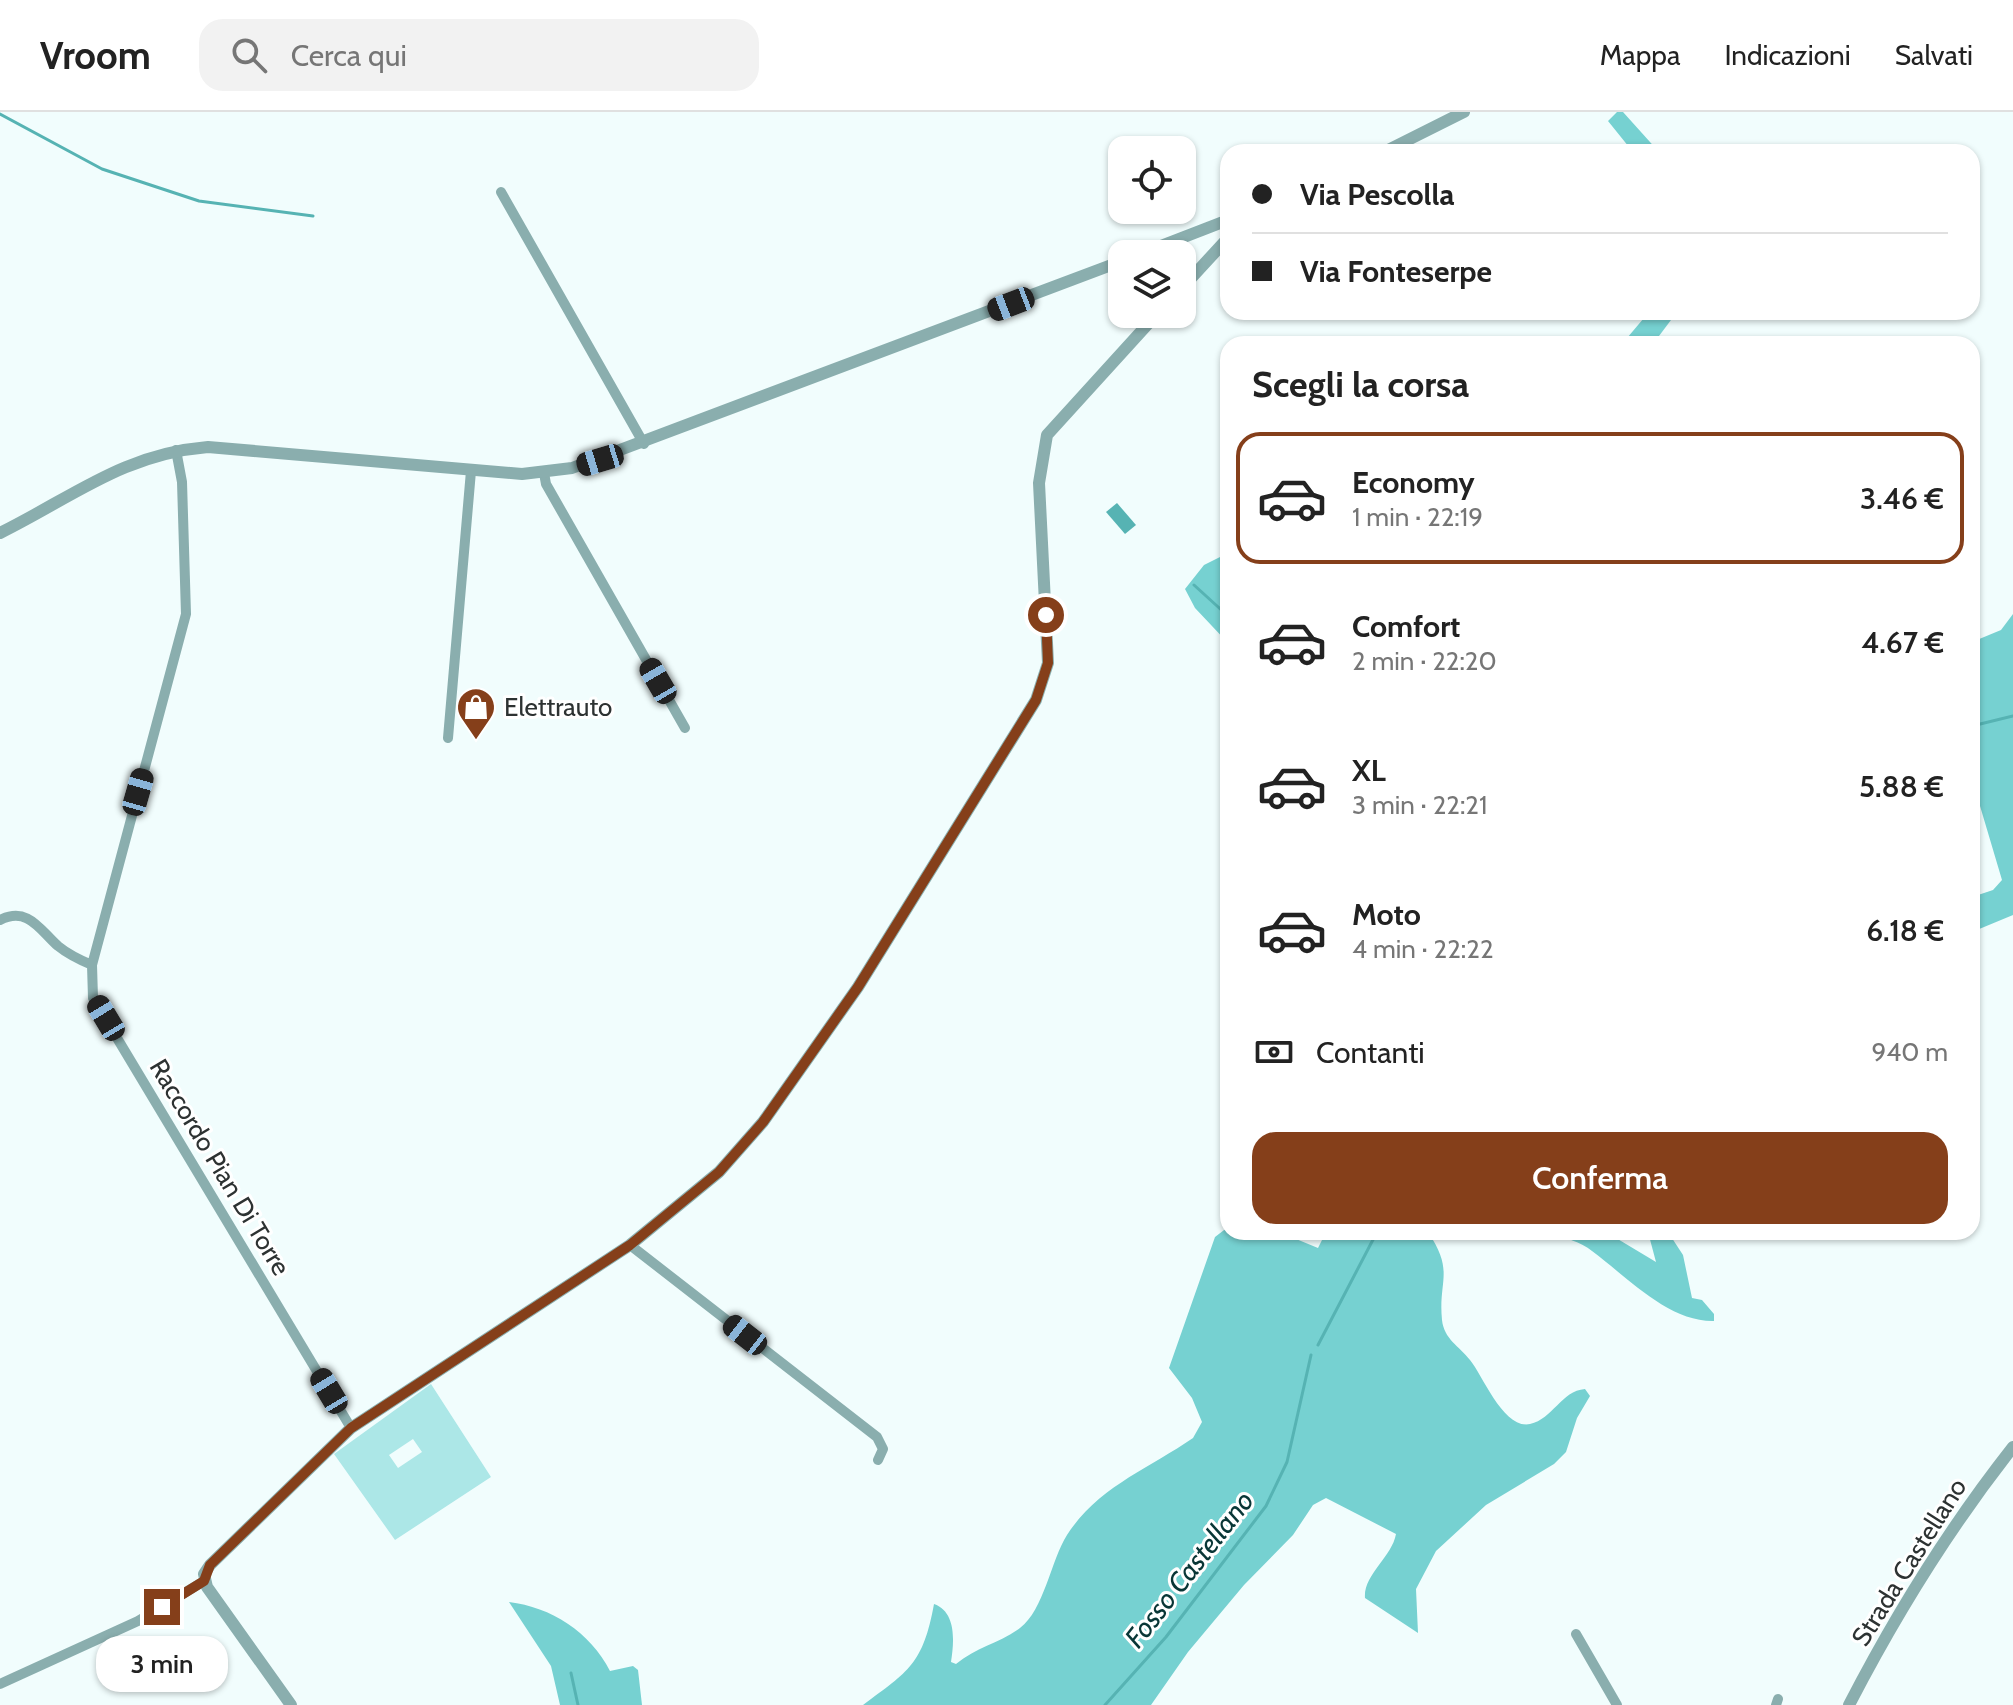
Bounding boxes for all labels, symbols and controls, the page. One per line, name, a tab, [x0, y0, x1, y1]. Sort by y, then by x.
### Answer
search box	[199, 19, 759, 91]
text: Vroom	[40, 32, 151, 79]
icon: search	[227, 33, 271, 77]
text: Cerca qui	[291, 37, 407, 74]
text: Mappa	[1600, 38, 1680, 72]
text: Indicazioni	[1724, 38, 1851, 72]
text: Salvati	[1895, 38, 1973, 72]
map controls	[1108, 136, 1196, 328]
button: locate	[1108, 136, 1196, 224]
text: Via Pescolla	[1300, 176, 1454, 213]
button: layers	[1108, 240, 1196, 328]
text: Via Fonteserpe	[1300, 253, 1492, 290]
car	[984, 284, 1038, 324]
text: Scegli la corsa	[1252, 362, 1469, 406]
car	[574, 442, 626, 478]
icon: car	[1256, 462, 1328, 534]
text: Economy	[1352, 464, 1475, 501]
text: 3.46 €	[1860, 480, 1944, 517]
text: 1 min · 22:19	[1352, 501, 1483, 533]
route start	[1028, 597, 1064, 633]
icon: car	[1256, 606, 1328, 678]
text: Comfort	[1352, 608, 1460, 645]
text: 4.67 €	[1861, 624, 1944, 661]
text: 2 min · 22:20	[1352, 645, 1497, 677]
car	[636, 654, 680, 708]
shop icon: Elettrauto	[455, 686, 497, 741]
place label: Elettrauto	[504, 691, 612, 723]
icon: car	[1256, 750, 1328, 822]
text: XL	[1352, 752, 1386, 789]
car	[120, 766, 156, 818]
text: 5.88 €	[1859, 768, 1944, 805]
text: 3 min · 22:21	[1352, 789, 1487, 821]
icon: car	[1256, 894, 1328, 966]
text: Moto	[1352, 896, 1421, 933]
text: 6.18 €	[1866, 912, 1944, 949]
text: 4 min · 22:22	[1352, 933, 1494, 965]
car	[83, 991, 129, 1045]
icon: cash	[1252, 1030, 1296, 1074]
text: Contanti	[1316, 1034, 1425, 1071]
text: 940 m	[1871, 1036, 1948, 1068]
street label: Raccordo Pian Di Torre	[143, 1053, 297, 1281]
button: Conferma	[1252, 1132, 1948, 1224]
car	[719, 1311, 771, 1359]
car	[306, 1364, 352, 1418]
street label: Strada Castellano	[1845, 1472, 1973, 1652]
water label: Fosso Castellano	[1117, 1484, 1261, 1654]
route end	[144, 1589, 180, 1625]
callout: 3 min	[96, 1635, 228, 1691]
text: 3 min	[131, 1648, 193, 1680]

